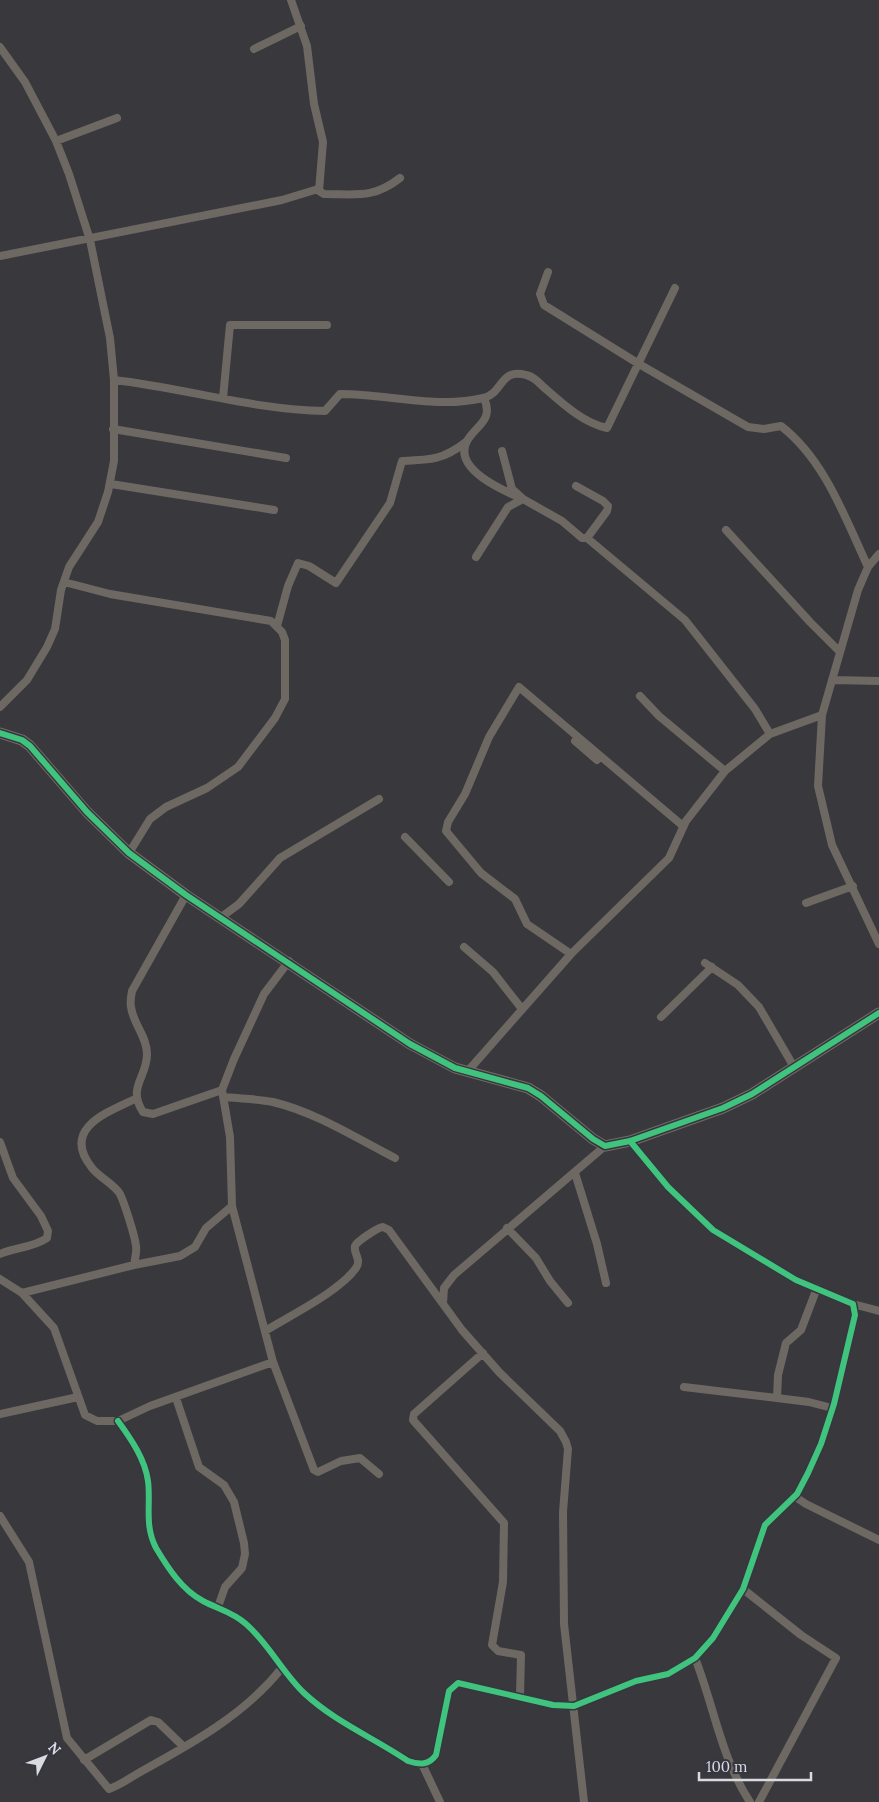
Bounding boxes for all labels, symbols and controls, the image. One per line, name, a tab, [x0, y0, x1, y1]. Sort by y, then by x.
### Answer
north arrow	[20, 1732, 70, 1782]
text: N	[44, 1738, 65, 1758]
scale bar	[699, 1750, 812, 1782]
text: 100 m	[706, 1757, 747, 1776]

